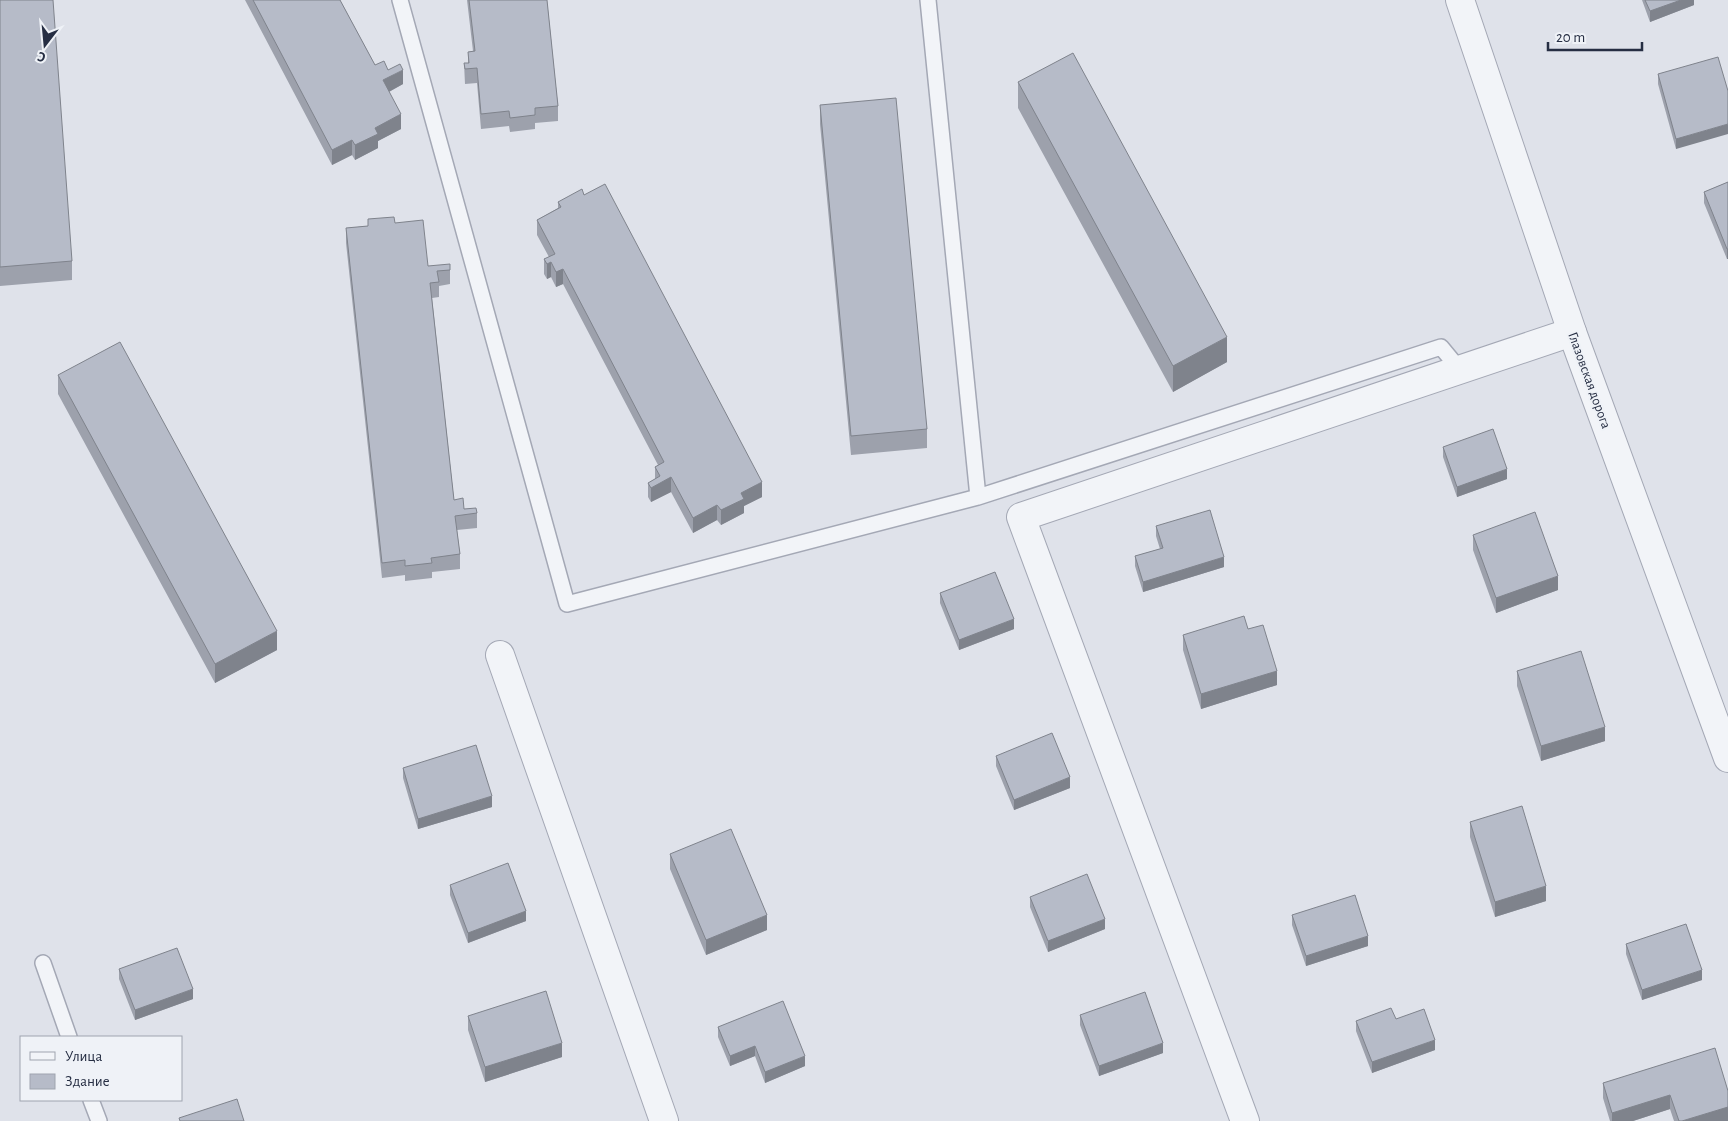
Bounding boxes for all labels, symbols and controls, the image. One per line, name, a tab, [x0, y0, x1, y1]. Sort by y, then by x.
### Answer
north arrow	[20, 20, 70, 70]
scale bar	[1548, 20, 1642, 52]
text: 20 m	[1556, 30, 1585, 45]
text: С	[36, 49, 47, 64]
street label: Глазовская дорога	[1565, 330, 1613, 431]
legend	[20, 1036, 182, 1101]
text: Улица	[65, 1049, 102, 1064]
text: Здание	[65, 1074, 110, 1089]

